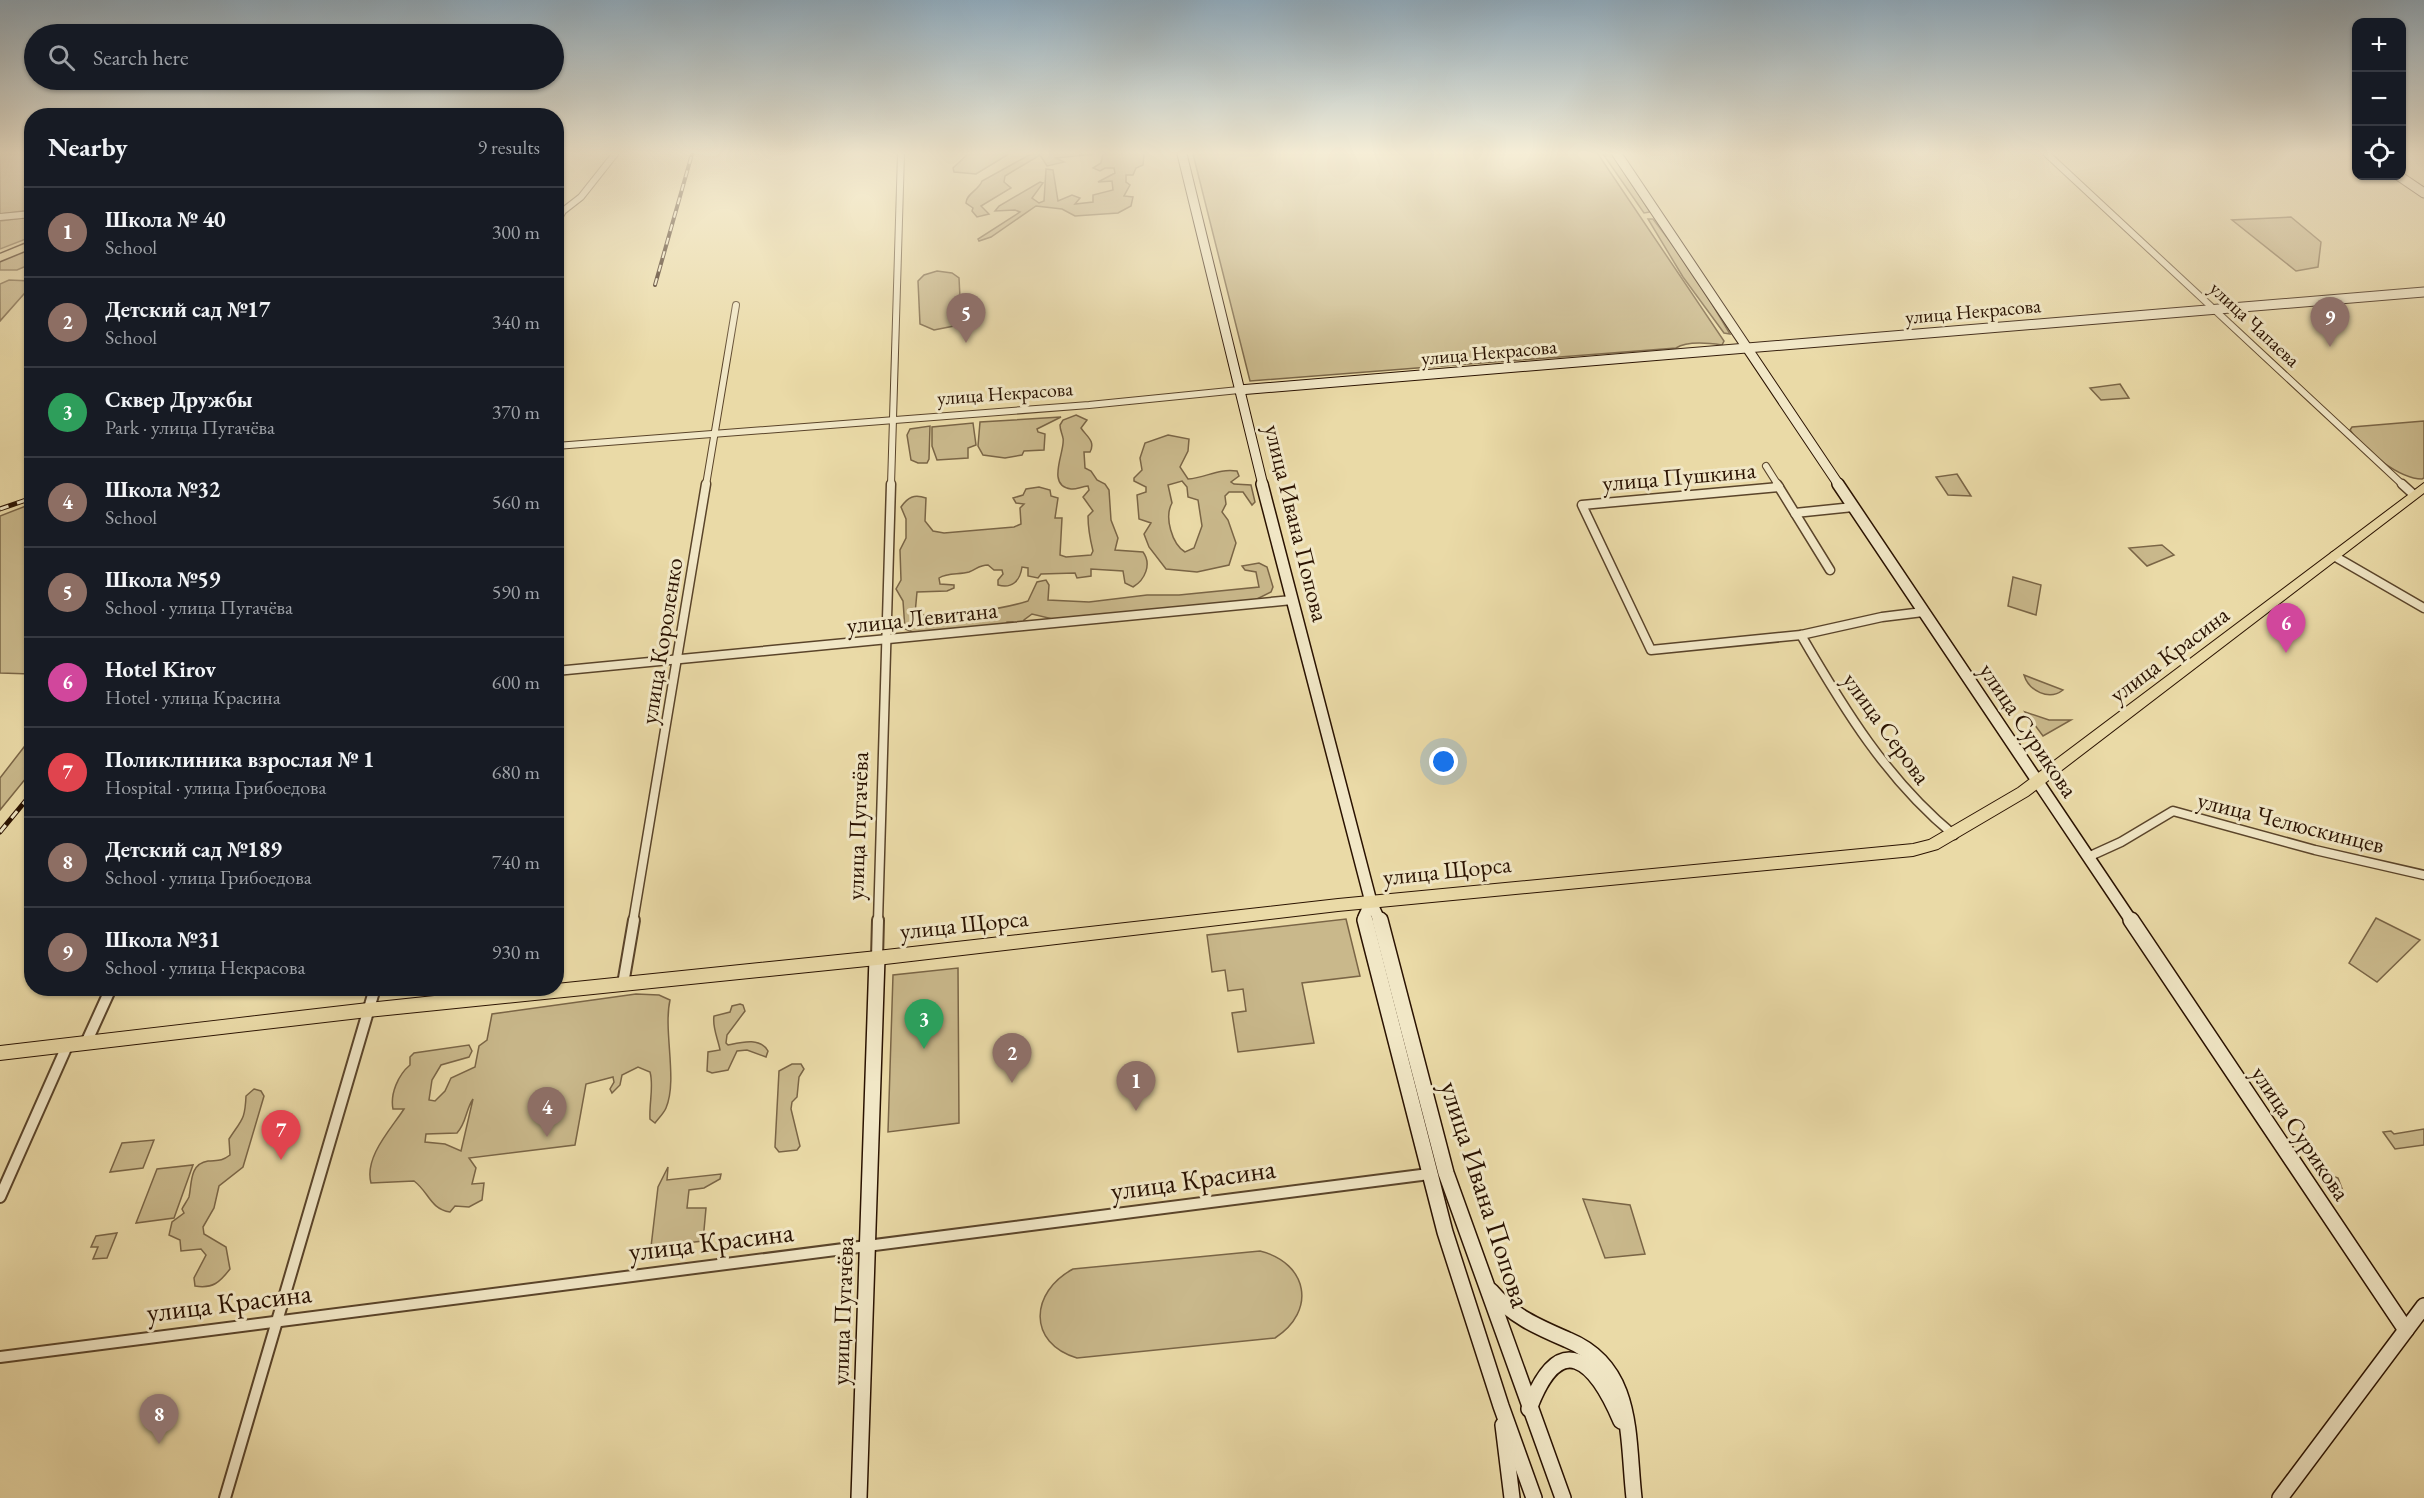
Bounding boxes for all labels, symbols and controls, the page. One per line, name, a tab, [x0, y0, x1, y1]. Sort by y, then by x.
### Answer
map controls	[2352, 18, 2406, 180]
button: +	[2352, 18, 2406, 72]
search box	[24, 24, 564, 90]
icon: search	[45, 41, 78, 74]
text: Search here	[93, 43, 188, 72]
button: −	[2352, 72, 2406, 126]
button: locate	[2352, 126, 2406, 180]
text: Nearby	[48, 130, 128, 164]
text: 9 results	[477, 134, 540, 160]
text: Школа № 40	[105, 205, 226, 234]
text: 1	[62, 219, 73, 245]
text: 300 m	[492, 219, 540, 245]
text: School	[105, 234, 157, 260]
street label: улица Чапаева	[2204, 275, 2306, 373]
street label: улица Некрасова	[1904, 292, 2042, 330]
pin: 5	[946, 294, 986, 343]
text: Детский сад №17	[105, 295, 270, 324]
pin: 9	[2310, 298, 2350, 347]
text: 2	[62, 309, 73, 335]
text: 340 m	[492, 309, 540, 335]
text: School	[105, 324, 157, 350]
street label: улица Некрасова	[1420, 333, 1558, 371]
street label: улица Некрасова	[936, 375, 1074, 411]
text: Сквер Дружбы	[105, 385, 253, 414]
text: 3	[62, 399, 73, 425]
text: 370 m	[492, 399, 540, 425]
text: Park · улица Пугачёва	[105, 414, 275, 440]
street label: улица Ивана Попова	[1258, 421, 1337, 625]
street label: улица Пушкина	[1601, 454, 1758, 498]
text: Школа №32	[105, 475, 220, 504]
text: 4	[62, 489, 73, 515]
text: 560 m	[492, 489, 540, 515]
text: School	[105, 504, 157, 530]
street label: улица Короленко	[633, 555, 689, 726]
text: Школа №59	[105, 565, 220, 594]
text: 5	[62, 579, 73, 605]
text: 590 m	[492, 579, 540, 605]
text: School · улица Пугачёва	[105, 594, 293, 620]
street label: улица Левитана	[845, 594, 999, 640]
street label: улица Красина	[2103, 599, 2236, 709]
pin: 6	[2266, 604, 2306, 653]
text: Hotel Kirov	[105, 655, 216, 684]
street label: улица Сурикова	[1972, 657, 2086, 804]
street label: улица Серова	[1836, 666, 1938, 791]
text: 6	[62, 669, 73, 695]
text: 600 m	[492, 669, 540, 695]
text: Hotel · улица Красина	[105, 684, 281, 710]
text: Поликлиника взрослая № 1	[105, 745, 374, 774]
your location	[1429, 747, 1458, 776]
street label: улица Пугачёва	[839, 751, 875, 901]
text: 7	[62, 759, 73, 785]
text: 680 m	[492, 759, 540, 785]
text: Hospital · улица Грибоедова	[105, 774, 327, 800]
street label: улица Челюскинцев	[2194, 784, 2388, 860]
text: Детский сад №189	[105, 835, 282, 864]
street label: улица Щорса	[1381, 848, 1513, 892]
text: 8	[62, 849, 73, 875]
text: 740 m	[492, 849, 540, 875]
text: School · улица Грибоедова	[105, 864, 312, 890]
street label: улица Щорса	[898, 902, 1030, 946]
text: Школа №31	[105, 925, 220, 954]
text: 9	[62, 939, 73, 965]
text: 930 m	[492, 939, 540, 965]
text: School · улица Некрасова	[105, 954, 305, 980]
pin: 3	[904, 1000, 944, 1049]
pin: 2	[992, 1034, 1032, 1083]
street label: улица Сурикова	[2244, 1060, 2358, 1207]
pin: 1	[1116, 1062, 1156, 1111]
street label: улица Ивана Попова	[1432, 1076, 1540, 1313]
pin: 4	[528, 1088, 566, 1137]
pin: 7	[262, 1110, 300, 1160]
street label: улица Красина	[1108, 1149, 1279, 1208]
street label: улица Красина	[626, 1213, 796, 1269]
street label: улица Пугачёва	[824, 1236, 860, 1386]
street label: улица Красина	[144, 1274, 314, 1330]
pin: 8	[140, 1394, 178, 1444]

